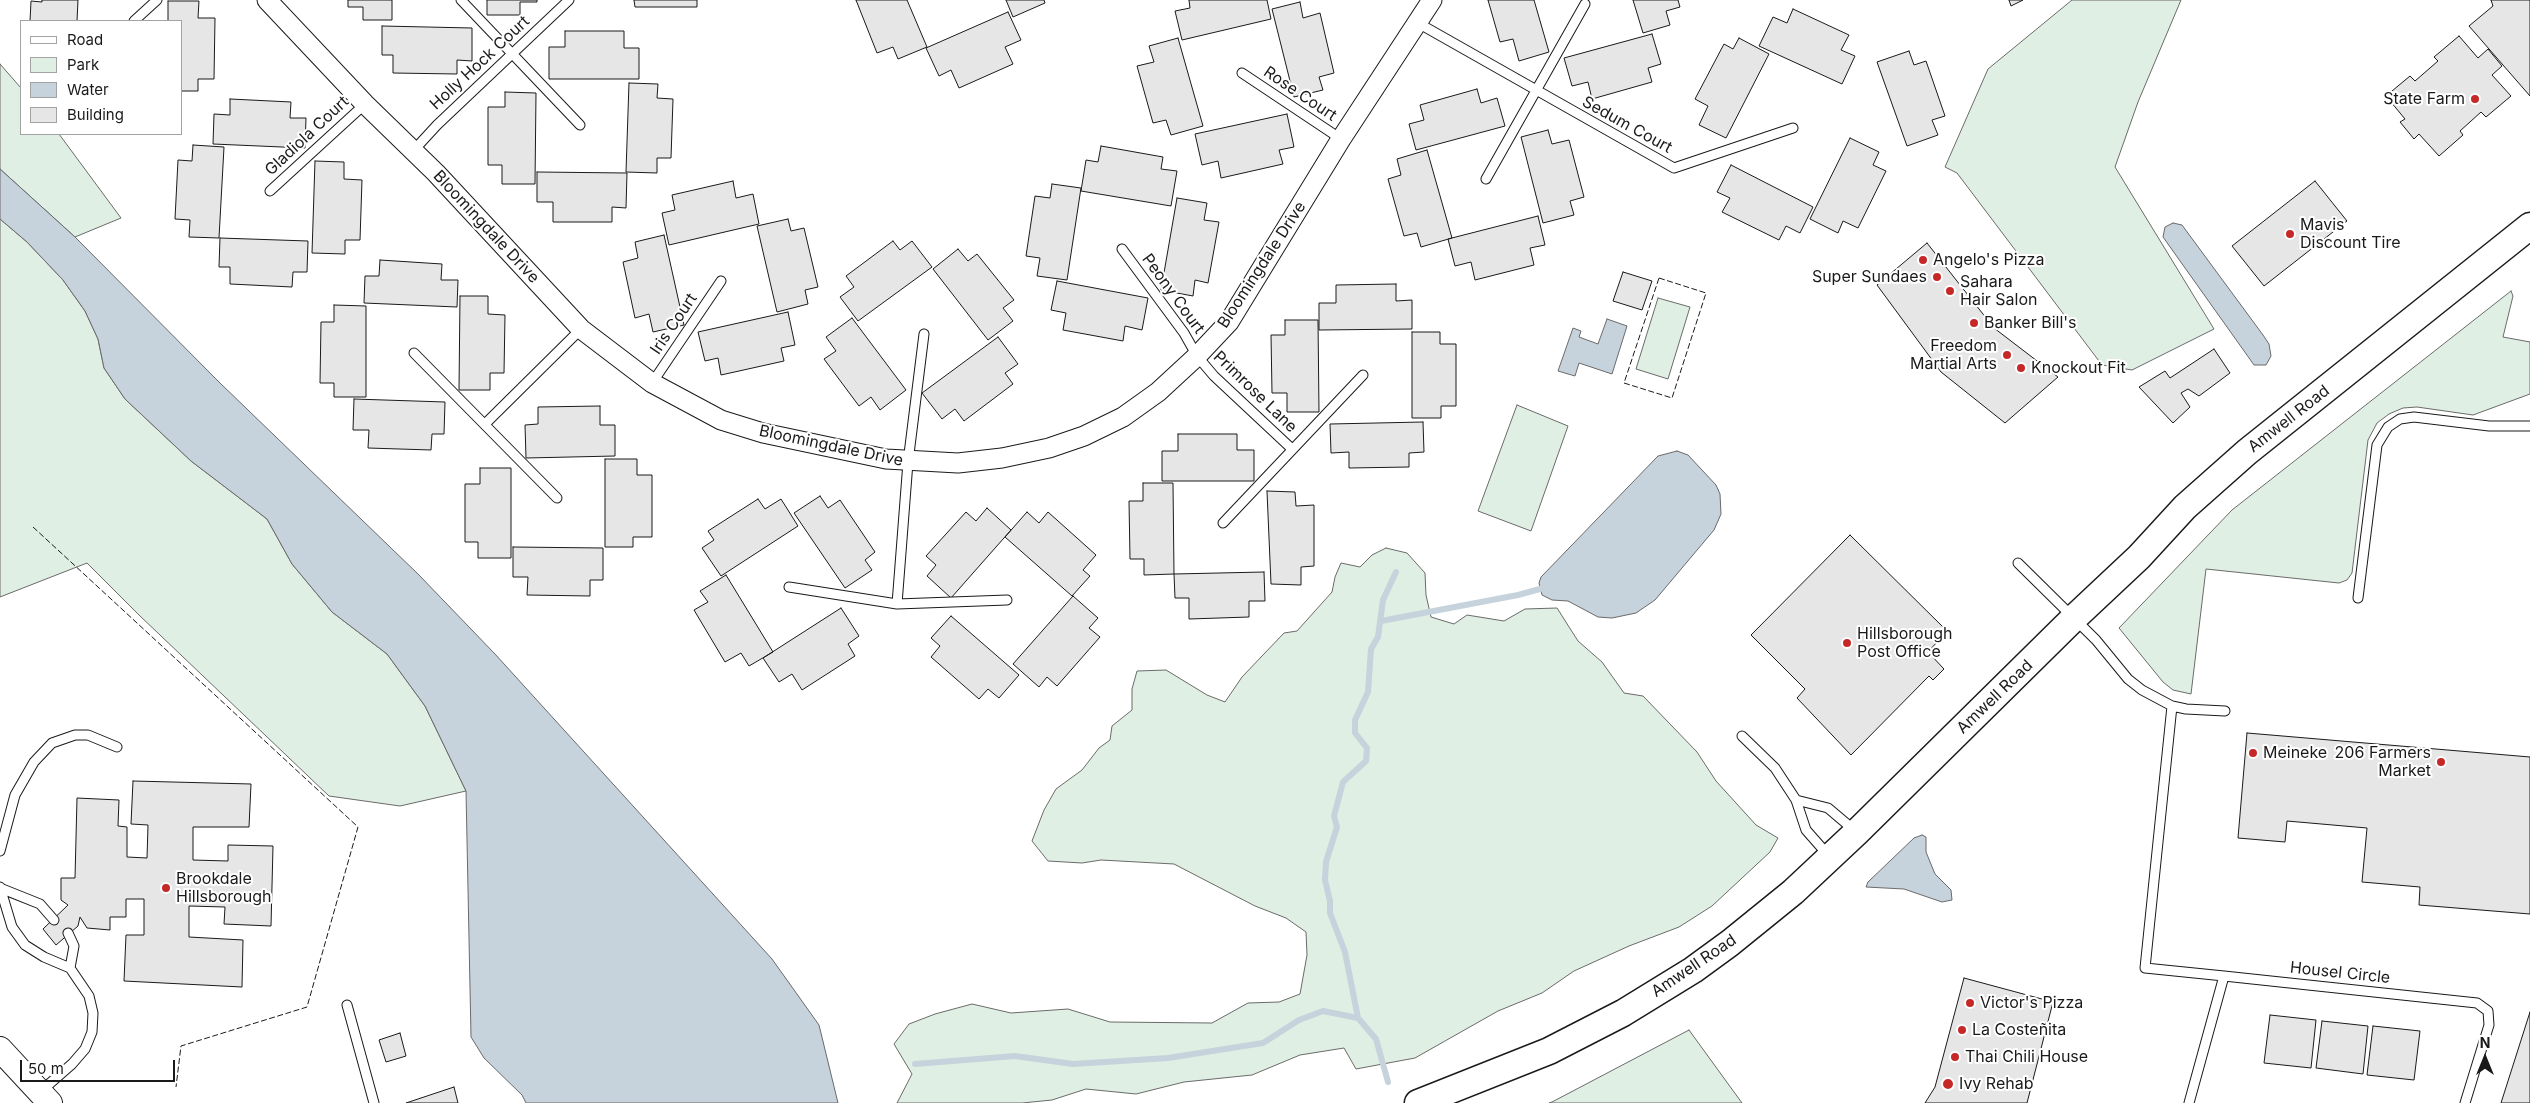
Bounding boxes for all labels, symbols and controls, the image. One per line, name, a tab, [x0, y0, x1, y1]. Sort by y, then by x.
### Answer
street label: Holly Hock Court	[426, 12, 534, 114]
legend	[20, 20, 182, 135]
text: Road	[67, 30, 103, 49]
text: Park	[67, 55, 99, 74]
street label: Rose Court	[1260, 63, 1340, 125]
text: Water	[67, 80, 109, 99]
place label: State Farm	[2383, 89, 2465, 109]
street label: Gladiola Court	[261, 92, 353, 180]
street label: Sedum Court	[1579, 92, 1675, 158]
marker: State Farm	[2469, 93, 2481, 105]
text: Building	[67, 105, 124, 124]
street label: Bloomingdale Drive	[429, 167, 543, 287]
street label: Bloomingdale Drive	[1214, 198, 1310, 332]
place label: Mavis Discount Tire	[2300, 215, 2401, 253]
marker: Mavis Discount Tire	[2284, 228, 2296, 240]
street label: Peony Court	[1138, 250, 1208, 338]
place label: Angelo's Pizza	[1933, 250, 2044, 270]
marker: Angelo's Pizza	[1917, 254, 1929, 266]
place label: Super Sundaes	[1812, 267, 1927, 287]
marker: Super Sundaes	[1931, 271, 1943, 283]
place label: Sahara Hair Salon	[1960, 272, 2037, 310]
marker: Sahara Hair Salon	[1944, 285, 1956, 297]
street label: Iris Court	[647, 290, 701, 358]
place label: Banker Bill's	[1984, 313, 2077, 333]
marker: Banker Bill's	[1968, 317, 1980, 329]
place label: Freedom Martial Arts	[1910, 336, 1997, 374]
street label: Primrose Lane	[1209, 347, 1301, 437]
marker: Freedom Martial Arts	[2001, 349, 2013, 361]
place label: Knockout Fit	[2031, 358, 2126, 378]
marker: Knockout Fit	[2015, 362, 2027, 374]
street label: Amwell Road	[2244, 381, 2334, 457]
street label: Bloomingdale Drive	[757, 421, 905, 471]
place label: Hillsborough Post Office	[1857, 624, 1952, 662]
marker: Hillsborough Post Office	[1841, 637, 1853, 649]
street label: Amwell Road	[1953, 656, 2037, 738]
place label: Meineke	[2263, 743, 2327, 763]
place label: 206 Farmers Market	[2335, 743, 2431, 781]
marker: Meineke	[2247, 747, 2259, 759]
marker: 206 Farmers Market	[2435, 756, 2447, 768]
place label: Brookdale Hillsborough	[176, 869, 271, 907]
marker: Brookdale Hillsborough	[160, 882, 172, 894]
street label: Amwell Road	[1648, 931, 1740, 1001]
street label: Housel Circle	[2289, 958, 2391, 988]
place label: Victor's Pizza	[1980, 993, 2083, 1013]
marker: Victor's Pizza	[1964, 997, 1976, 1009]
place label: La Costeñita	[1972, 1020, 2066, 1040]
marker: La Costeñita	[1956, 1024, 1968, 1036]
north arrow	[2460, 1033, 2510, 1083]
text: N	[2480, 1034, 2490, 1051]
place label: Thai Chili House	[1965, 1047, 2088, 1067]
scale bar	[22, 1050, 178, 1082]
marker: Thai Chili House	[1949, 1051, 1961, 1063]
text: 50 m	[28, 1059, 64, 1078]
place label: Ivy Rehab	[1959, 1074, 2033, 1094]
marker: Ivy Rehab	[1941, 1077, 1955, 1091]

